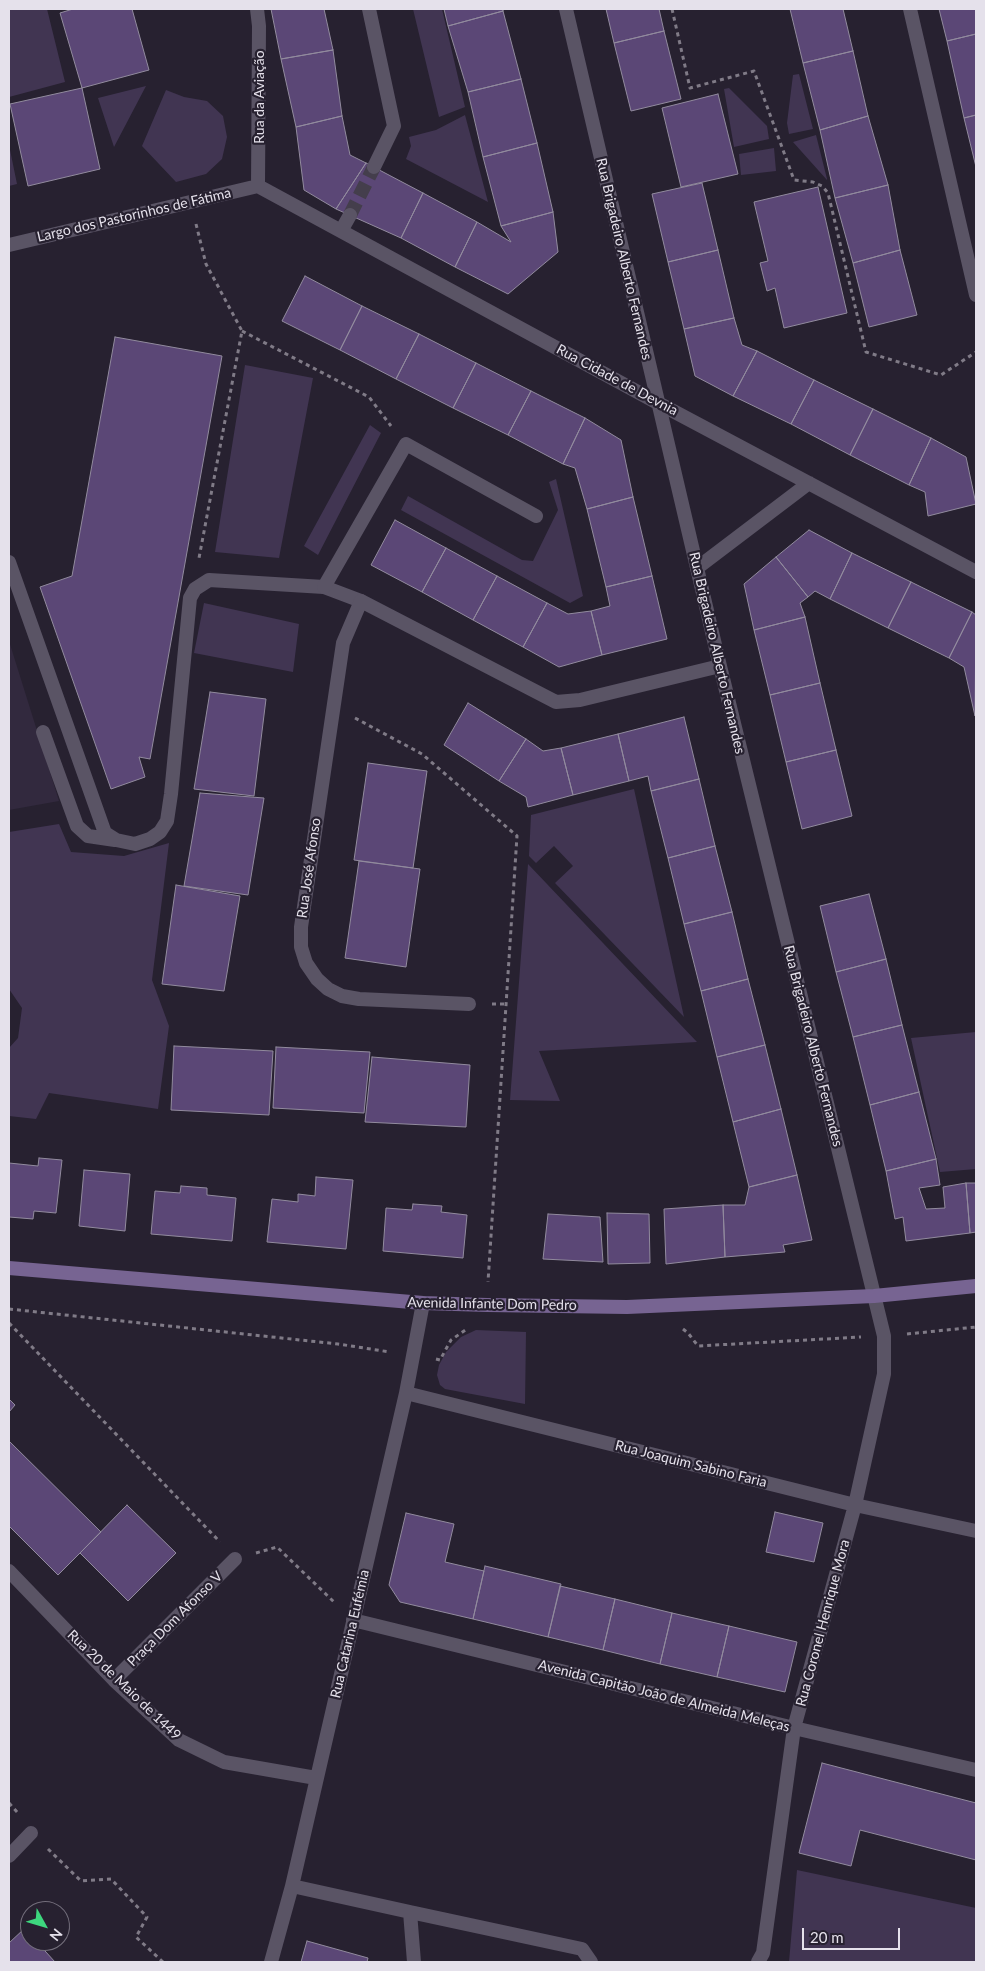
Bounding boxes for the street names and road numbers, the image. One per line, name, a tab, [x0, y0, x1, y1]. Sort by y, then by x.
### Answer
street label: Rua da Aviação	[251, 50, 267, 144]
street label: Rua Brigadeiro Alberto Fernandes	[593, 156, 655, 362]
street label: Largo dos Pastorinhos de Fátima	[35, 184, 233, 246]
street label: Rua Cidade de Devnia	[553, 341, 681, 419]
street label: Rua Brigadeiro Alberto Fernandes	[686, 550, 748, 756]
street label: Rua José Afonso	[294, 817, 324, 919]
street label: Rua Brigadeiro Alberto Fernandes	[780, 944, 846, 1148]
street label: Avenida Infante Dom Pedro	[407, 1294, 577, 1314]
street label: Rua Joaquim Sabino Faria	[613, 1437, 769, 1491]
street label: Rua Coronel Henrique Mora	[793, 1538, 853, 1708]
street label: Praça Dom Afonso V	[124, 1568, 226, 1670]
street label: Rua Catarina Eufémia	[327, 1568, 373, 1700]
street label: Rua 20 de Maio de 1449	[64, 1626, 184, 1744]
street label: Avenida Capitão João de Almeida Meleças	[536, 1657, 792, 1735]

